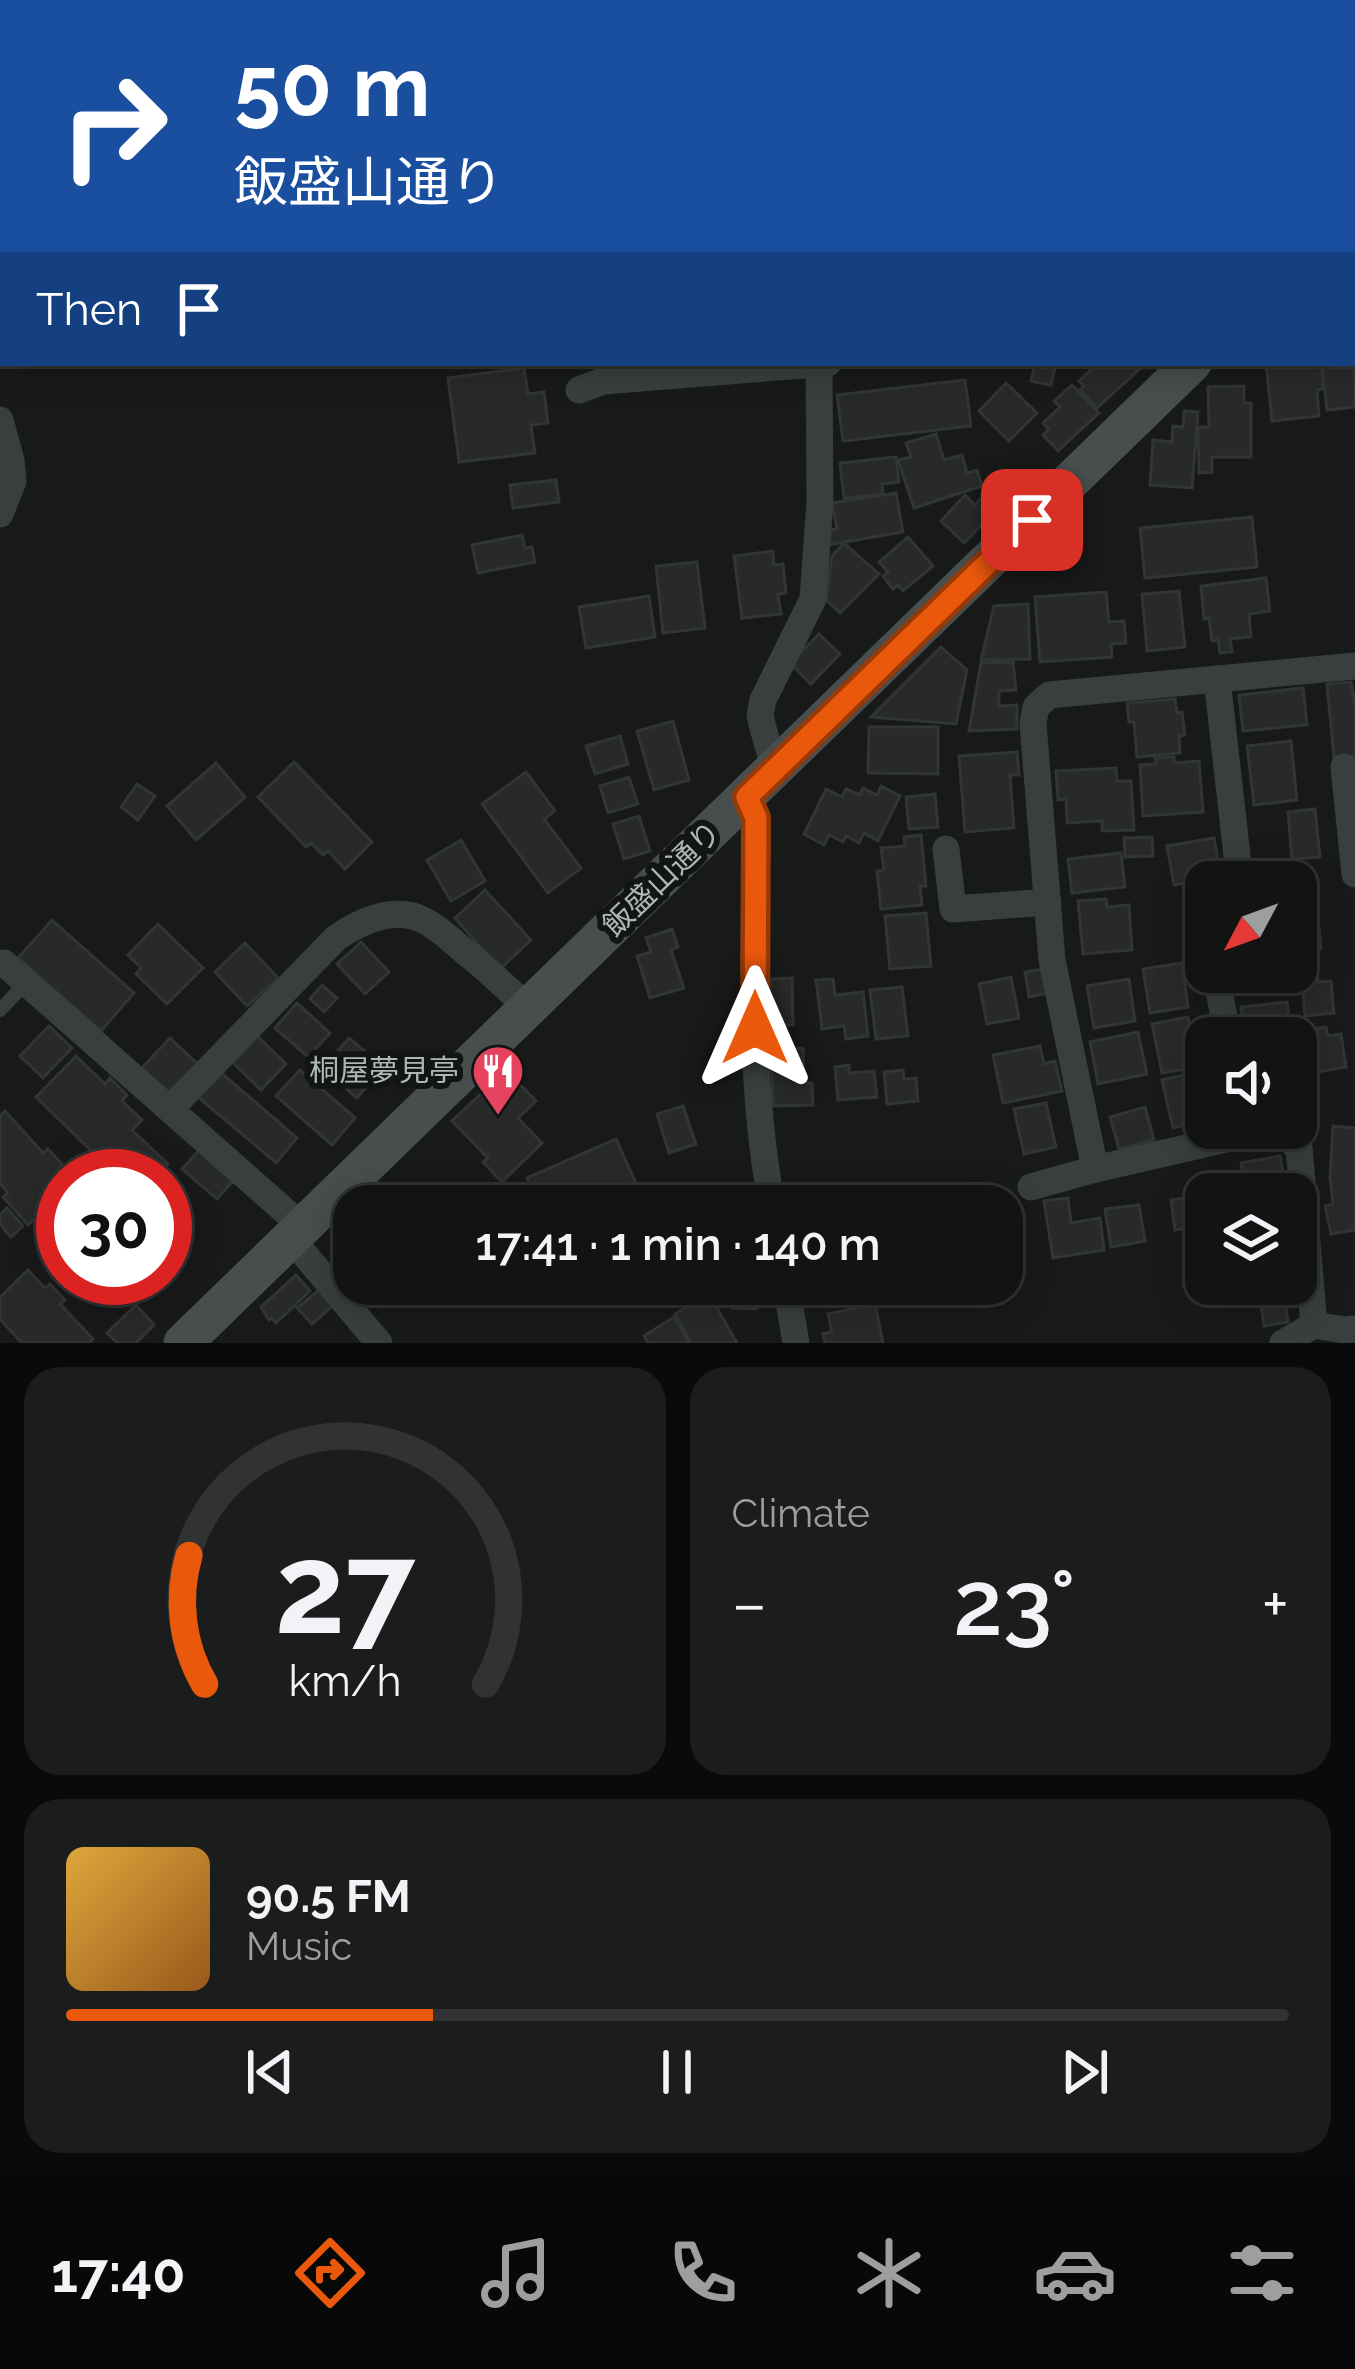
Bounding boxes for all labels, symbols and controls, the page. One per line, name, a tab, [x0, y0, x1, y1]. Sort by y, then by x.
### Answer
text: 50 m	[234, 37, 430, 136]
icon: right	[36, 48, 192, 204]
text: 飯盛山通り	[234, 150, 504, 214]
icon: arrive	[166, 276, 232, 342]
text: Then	[36, 283, 142, 336]
pin	[981, 469, 1083, 571]
icon: arrive	[999, 487, 1065, 553]
street label: 飯盛山通り	[596, 814, 728, 943]
north arrow	[1185, 861, 1317, 993]
map controls	[1185, 861, 1317, 1305]
position arrow	[692, 965, 818, 1091]
button: sound	[1185, 1017, 1317, 1149]
restaurant icon: 桐屋夢見亭	[470, 1043, 526, 1117]
place label: 桐屋夢見亭	[309, 1053, 459, 1088]
speed limit sign: 30	[36, 1149, 192, 1305]
button: layers	[1185, 1173, 1317, 1305]
text: 17:41 · 1 min · 140 m	[476, 1218, 880, 1271]
text: Climate	[732, 1490, 870, 1536]
text: 27	[275, 1516, 416, 1662]
text: 23°	[953, 1550, 1075, 1656]
text: −	[732, 1565, 767, 1642]
text: +	[1262, 1565, 1289, 1642]
text: km/h	[288, 1656, 401, 1706]
text: 90.5 FM	[246, 1870, 411, 1923]
text: Music	[246, 1923, 352, 1969]
icon: previous	[237, 2039, 303, 2105]
icon: pause	[644, 2039, 710, 2105]
icon: next	[1052, 2039, 1118, 2105]
icon: directions	[288, 2231, 372, 2315]
icon: music	[474, 2231, 558, 2315]
icon: phone	[661, 2231, 745, 2315]
icon: climate	[847, 2231, 931, 2315]
icon: car	[1033, 2231, 1117, 2315]
icon: filters	[1220, 2231, 1304, 2315]
text: 17:40	[51, 2241, 186, 2305]

